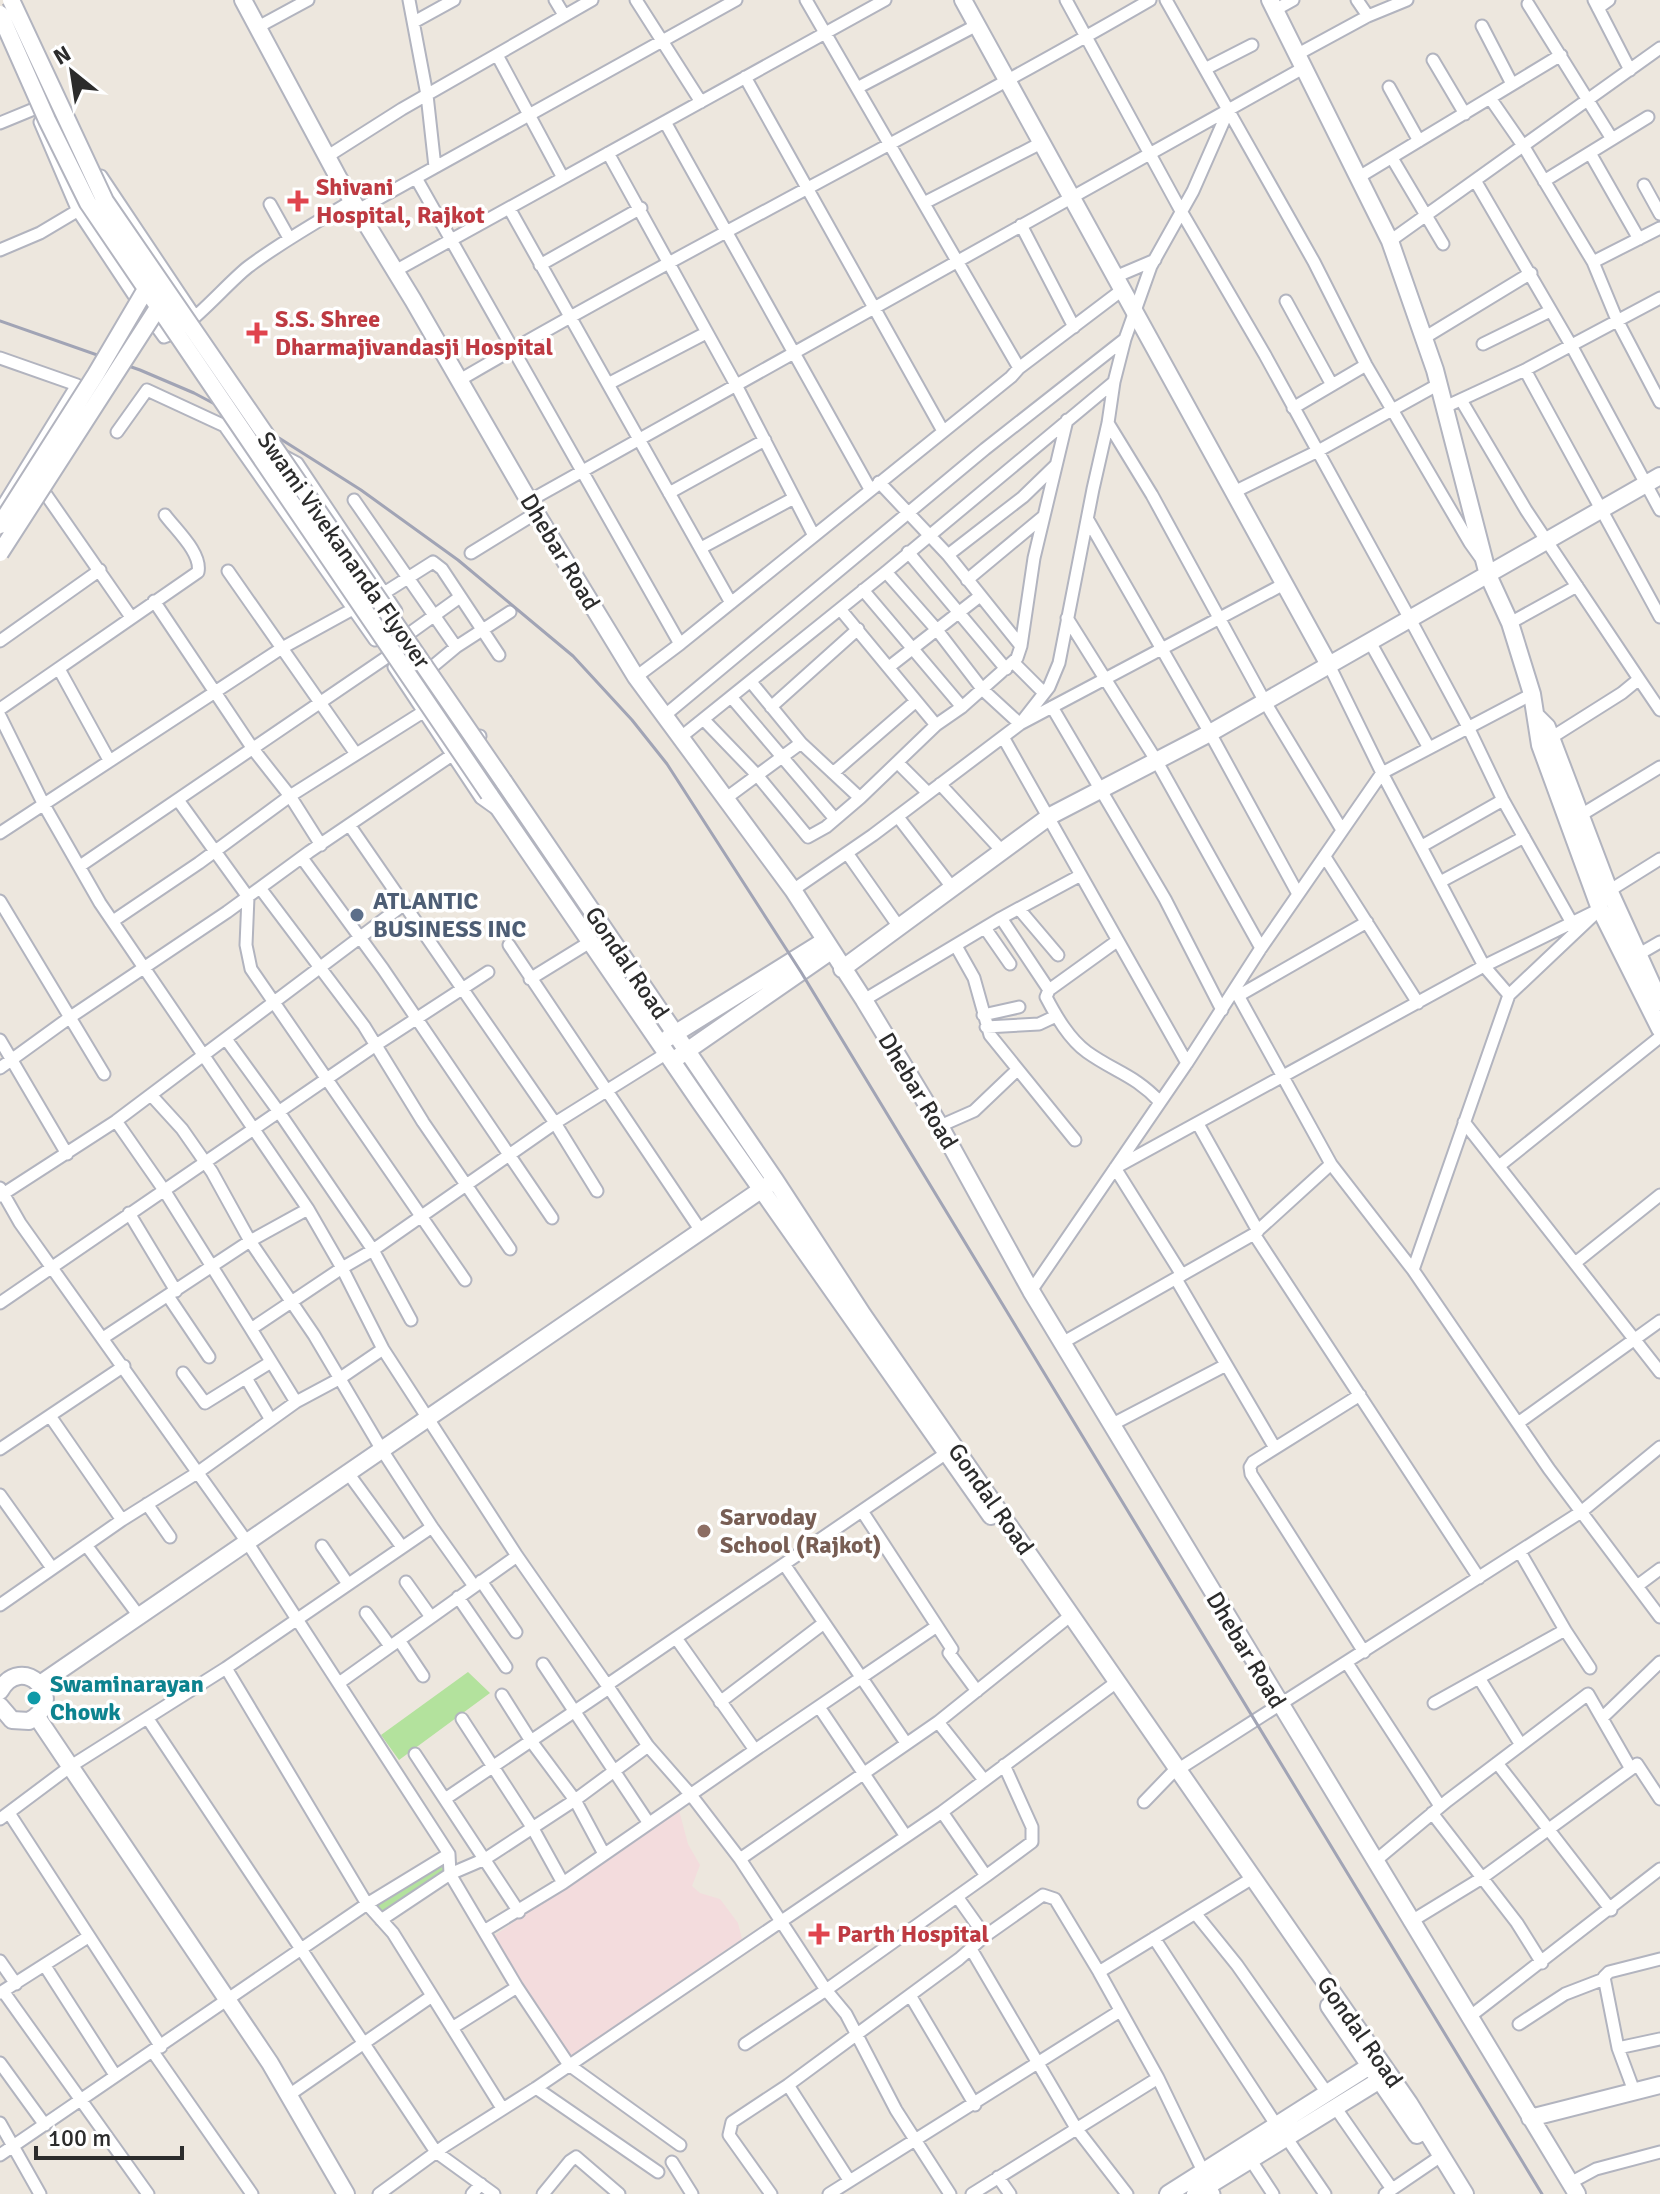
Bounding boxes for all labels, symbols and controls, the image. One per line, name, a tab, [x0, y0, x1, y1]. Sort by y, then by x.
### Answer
north arrow	[32, 32, 112, 112]
text: N	[49, 40, 76, 71]
place label: Shivani Hospital, Rajkot	[316, 172, 485, 230]
marker: Shivani Hospital, Rajkot	[287, 190, 309, 212]
place label: S.S. Shree Dharmajivandasji Hospital	[275, 304, 553, 362]
marker: S.S. Shree Dharmajivandasji Hospital	[246, 322, 268, 344]
street label: Swami Vivekananda Flyover	[251, 426, 437, 674]
street label: Dhebar Road	[513, 488, 607, 616]
place label: ATLANTIC BUSINESS INC	[373, 886, 527, 944]
street label: Gondal Road	[578, 901, 676, 1025]
marker: ATLANTIC BUSINESS INC	[348, 906, 366, 924]
street label: Dhebar Road	[871, 1027, 965, 1155]
street label: Gondal Road	[942, 1437, 1040, 1561]
place label: Sarvoday School (Rajkot)	[720, 1502, 882, 1560]
marker: Sarvoday School (Rajkot)	[695, 1522, 713, 1540]
street label: Dhebar Road	[1199, 1586, 1293, 1714]
place label: Swaminarayan Chowk	[50, 1669, 204, 1727]
marker: Swaminarayan Chowk	[25, 1689, 43, 1707]
place label: Parth Hospital	[837, 1919, 990, 1949]
marker: Parth Hospital	[808, 1923, 830, 1945]
street label: Gondal Road	[1311, 1970, 1409, 2094]
scale bar	[36, 2110, 182, 2160]
text: 100 m	[48, 2123, 111, 2153]

